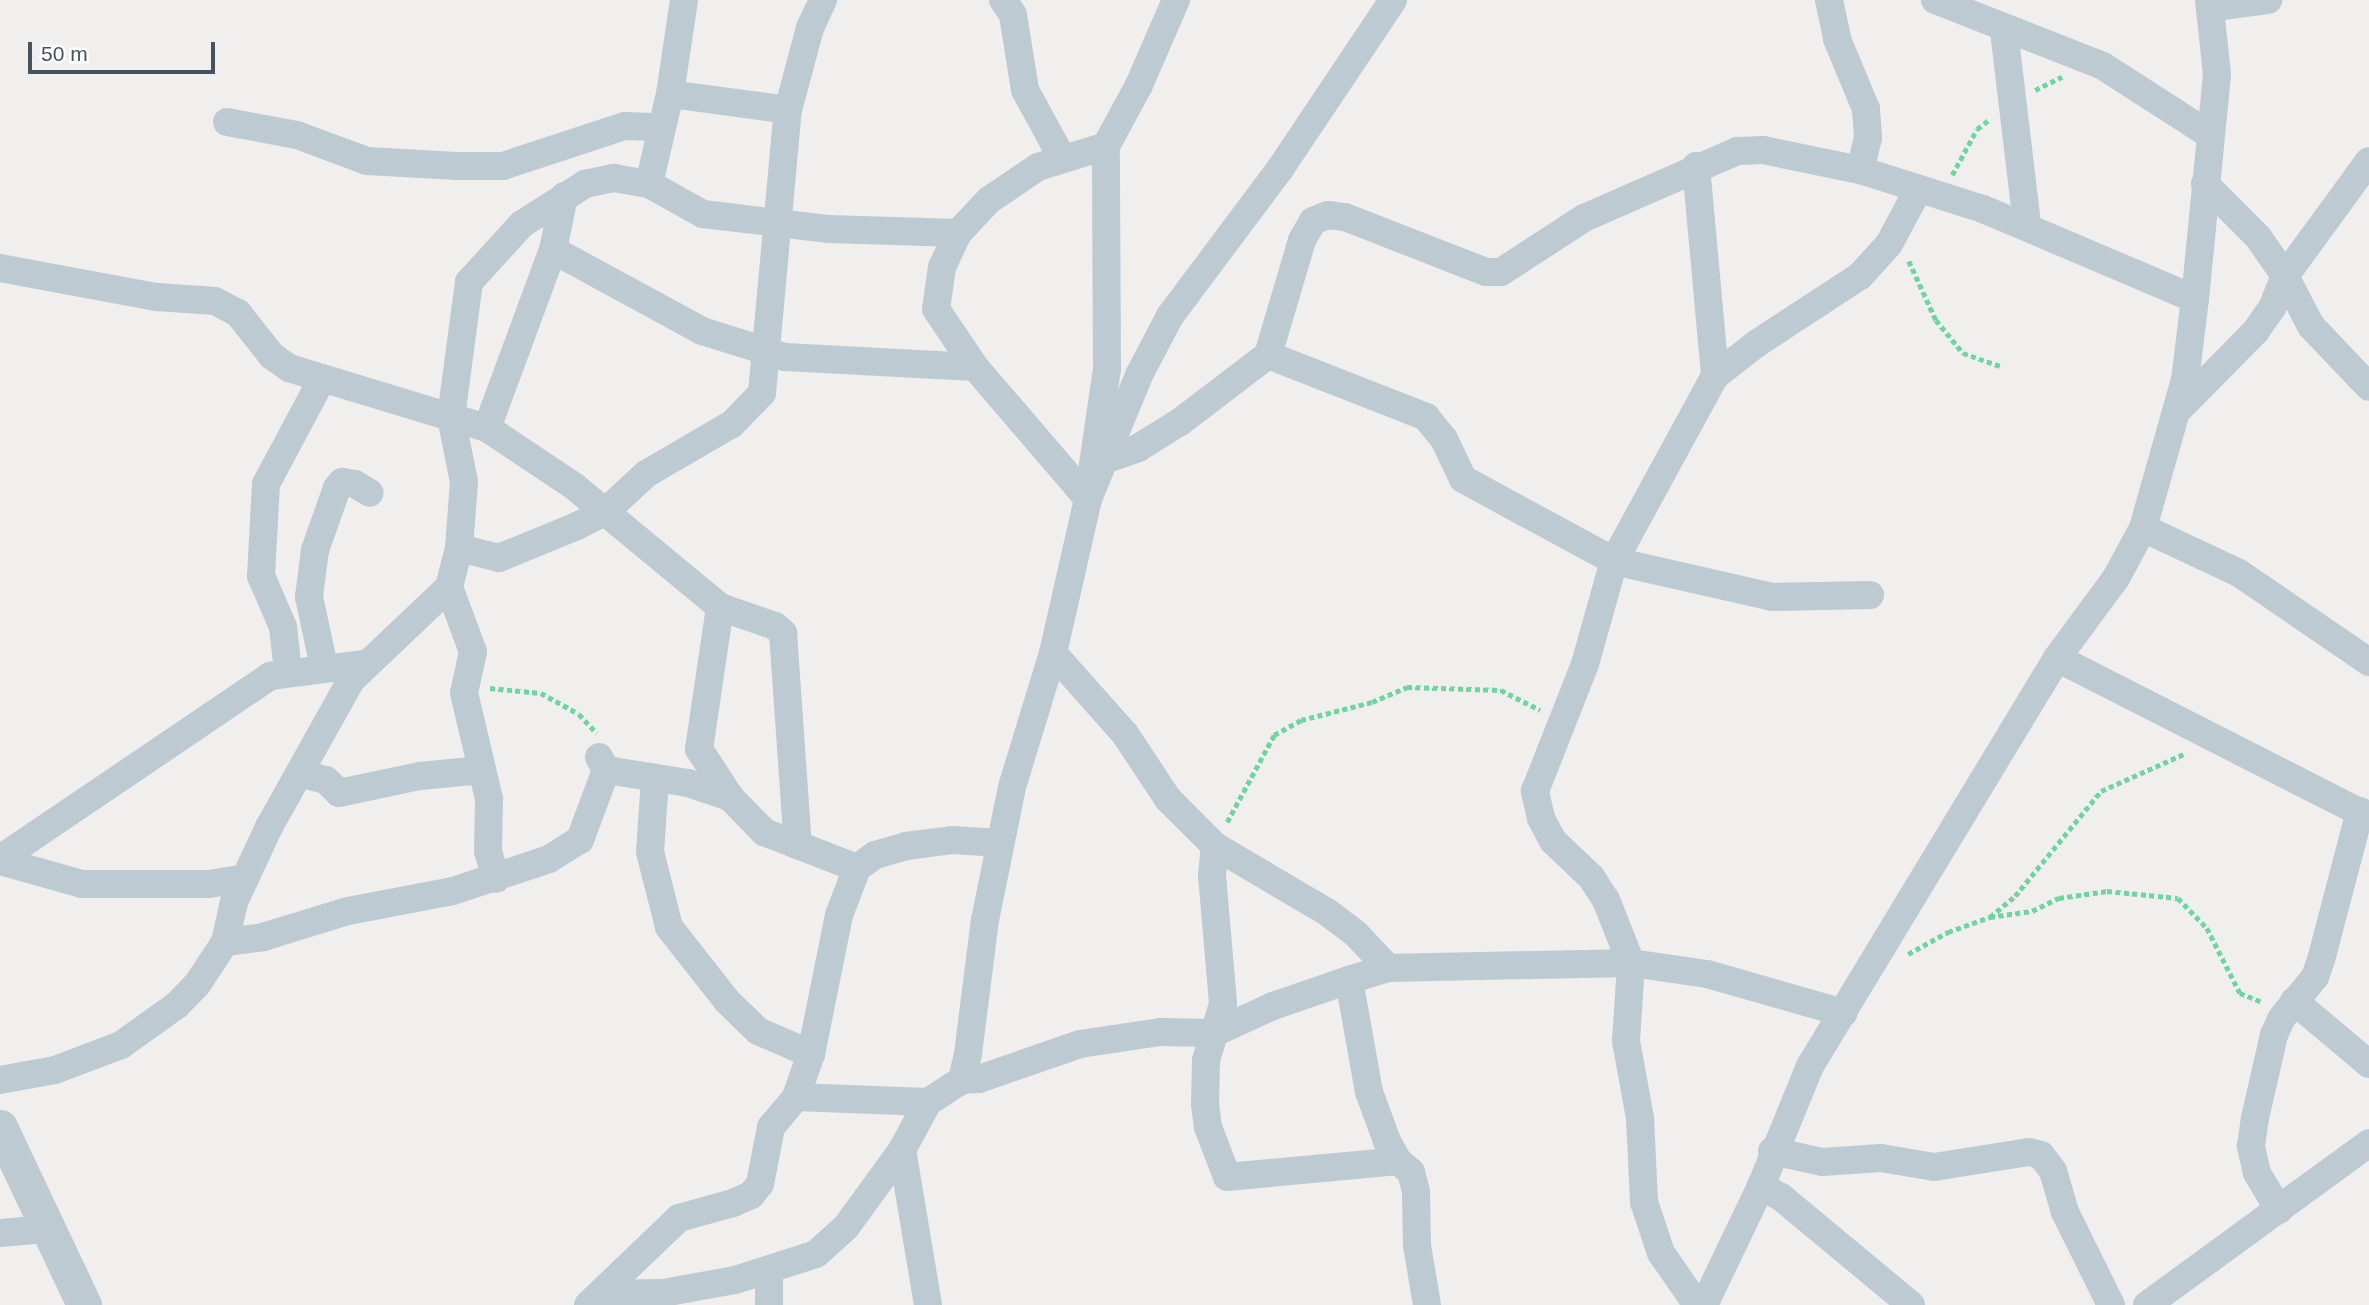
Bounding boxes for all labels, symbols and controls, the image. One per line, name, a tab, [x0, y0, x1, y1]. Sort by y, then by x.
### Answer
scale bar	[32, 28, 219, 72]
text: 50 m	[41, 42, 88, 65]

